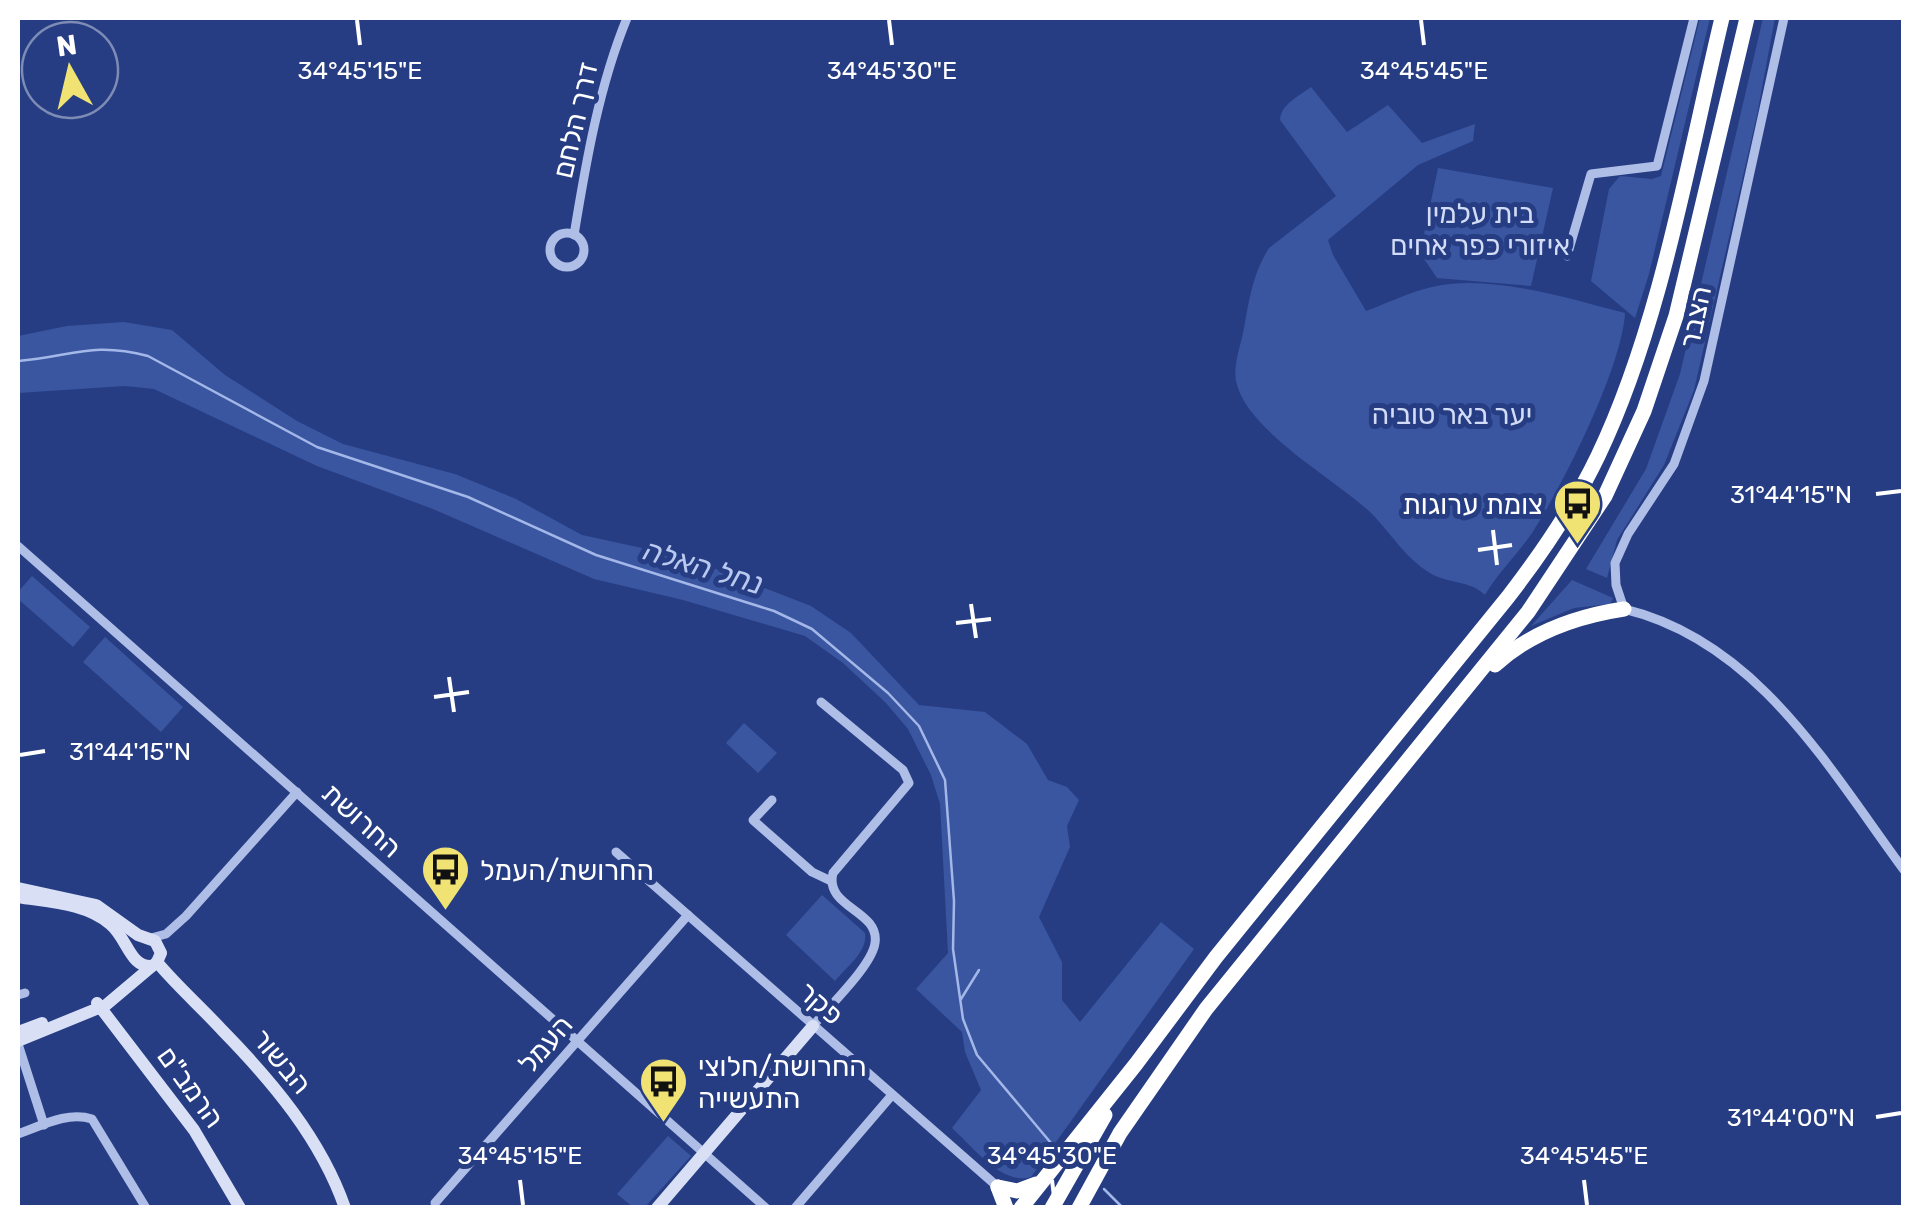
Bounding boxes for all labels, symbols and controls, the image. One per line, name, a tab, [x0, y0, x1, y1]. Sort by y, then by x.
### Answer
north arrow	[20, 20, 120, 120]
text: N	[54, 28, 79, 63]
text: 34°45'15"E	[297, 56, 423, 85]
text: 34°45'30"E	[827, 56, 957, 85]
text: 34°45'45"E	[1360, 56, 1488, 85]
street label: דרך הלחם	[546, 59, 605, 181]
park label: בית עלמין איזורי כפר אחים	[1390, 197, 1570, 262]
street label: הצבר	[1673, 283, 1718, 351]
park label: יער באר טוביה	[1372, 398, 1532, 431]
bus stop icon: צומת ערוגות	[1552, 478, 1604, 546]
text: 31°44'15"N	[1730, 480, 1852, 509]
place label: צומת ערוגות	[1402, 488, 1543, 521]
water label: נחל האלה	[639, 532, 767, 602]
text: 31°44'15"N	[69, 737, 191, 766]
street label: החרושת	[315, 776, 408, 864]
bus stop icon: החרושת/העמל	[419, 844, 471, 912]
place label: החרושת/העמל	[480, 854, 654, 887]
street label: פקר	[792, 975, 850, 1032]
street label: העמל	[511, 1009, 579, 1080]
street label: הבשור	[245, 1022, 318, 1100]
street label: הרמב"ם	[150, 1041, 231, 1134]
place label: החרושת/חלוצי התעשייה	[698, 1050, 867, 1115]
bus stop icon: החרושת/חלוצי התעשייה	[637, 1056, 689, 1124]
text: 31°44'00"N	[1727, 1103, 1855, 1132]
text: 34°45'15"E	[457, 1141, 583, 1170]
text: 34°45'30"E	[987, 1141, 1117, 1170]
text: 34°45'45"E	[1520, 1141, 1648, 1170]

